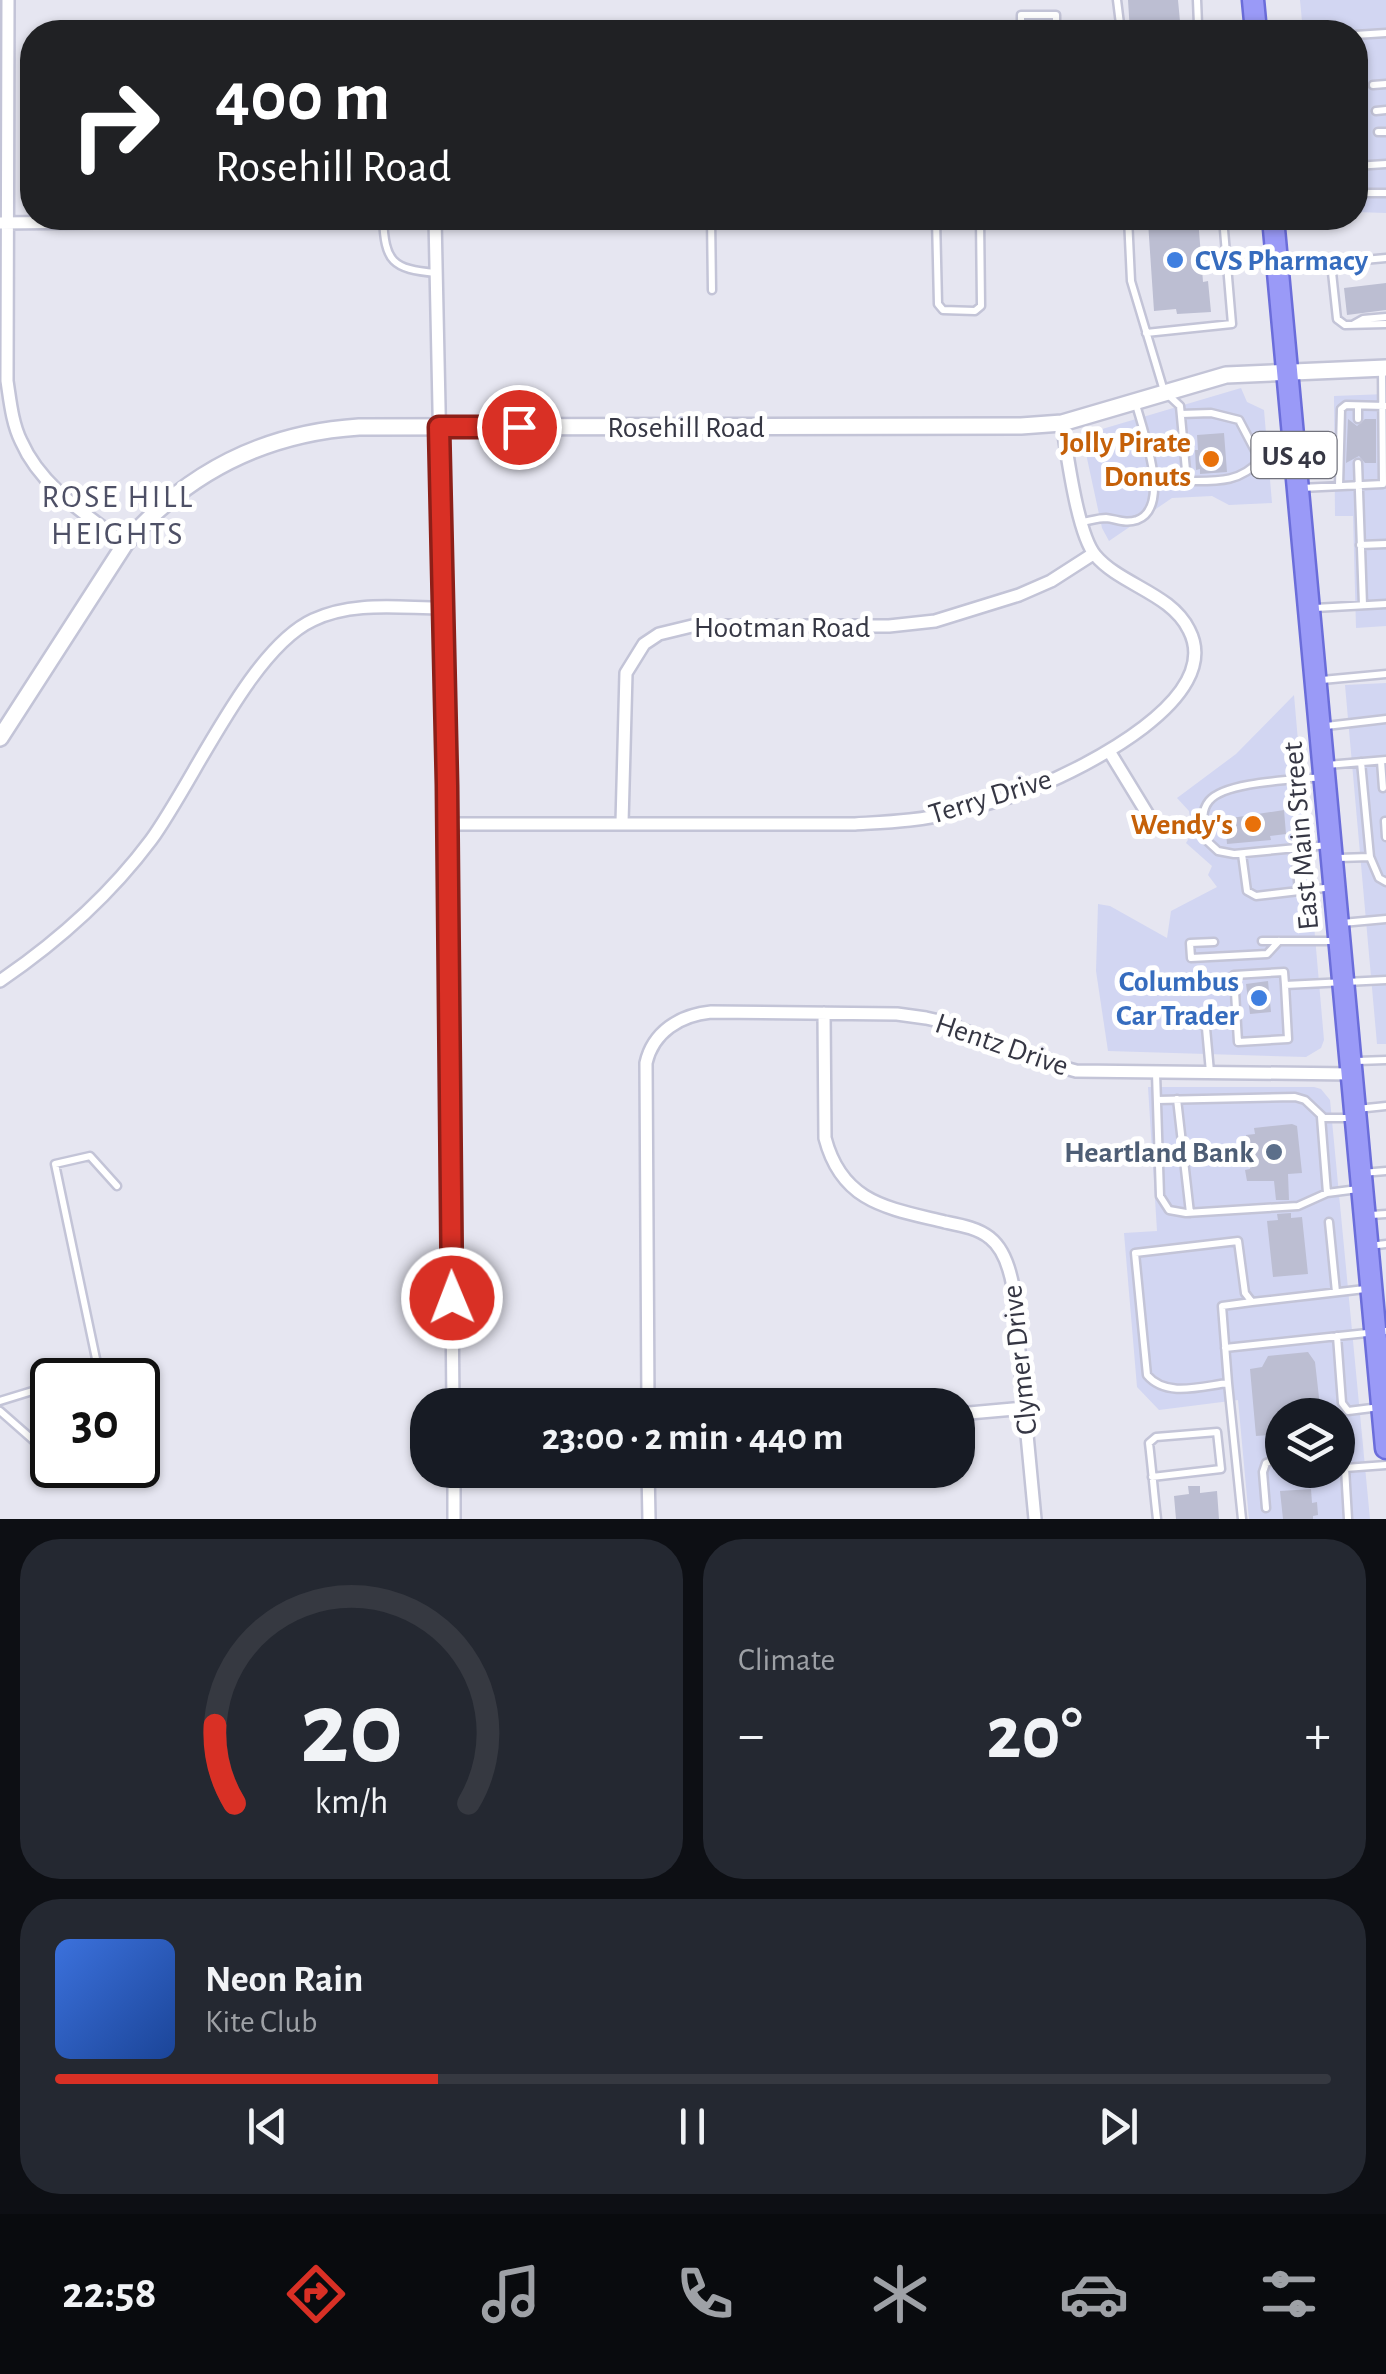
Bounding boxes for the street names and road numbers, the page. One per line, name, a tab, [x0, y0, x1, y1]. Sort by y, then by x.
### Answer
street label: Rosehill Road	[607, 413, 765, 443]
road number: US 40	[1252, 432, 1336, 478]
street label: Hootman Road	[694, 613, 870, 643]
street label: East Main Street	[1278, 740, 1324, 931]
street label: Terry Drive	[925, 764, 1055, 830]
street label: Hentz Drive	[931, 1008, 1072, 1082]
street label: Clymer Drive	[997, 1283, 1043, 1436]

